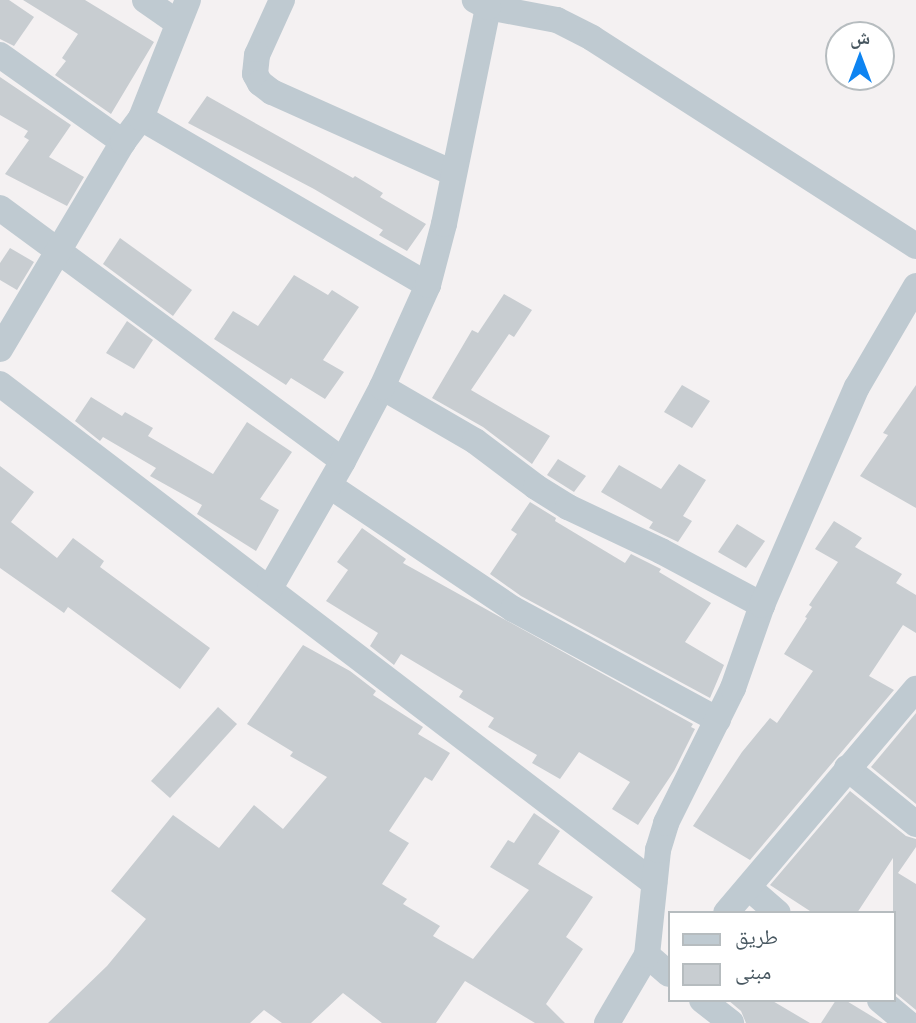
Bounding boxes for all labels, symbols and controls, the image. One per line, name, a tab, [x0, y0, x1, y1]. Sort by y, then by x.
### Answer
north arrow	[825, 21, 895, 91]
text: ش	[850, 25, 870, 48]
legend	[668, 911, 895, 1002]
text: طريق	[735, 923, 778, 948]
text: مبنى	[735, 958, 771, 983]

